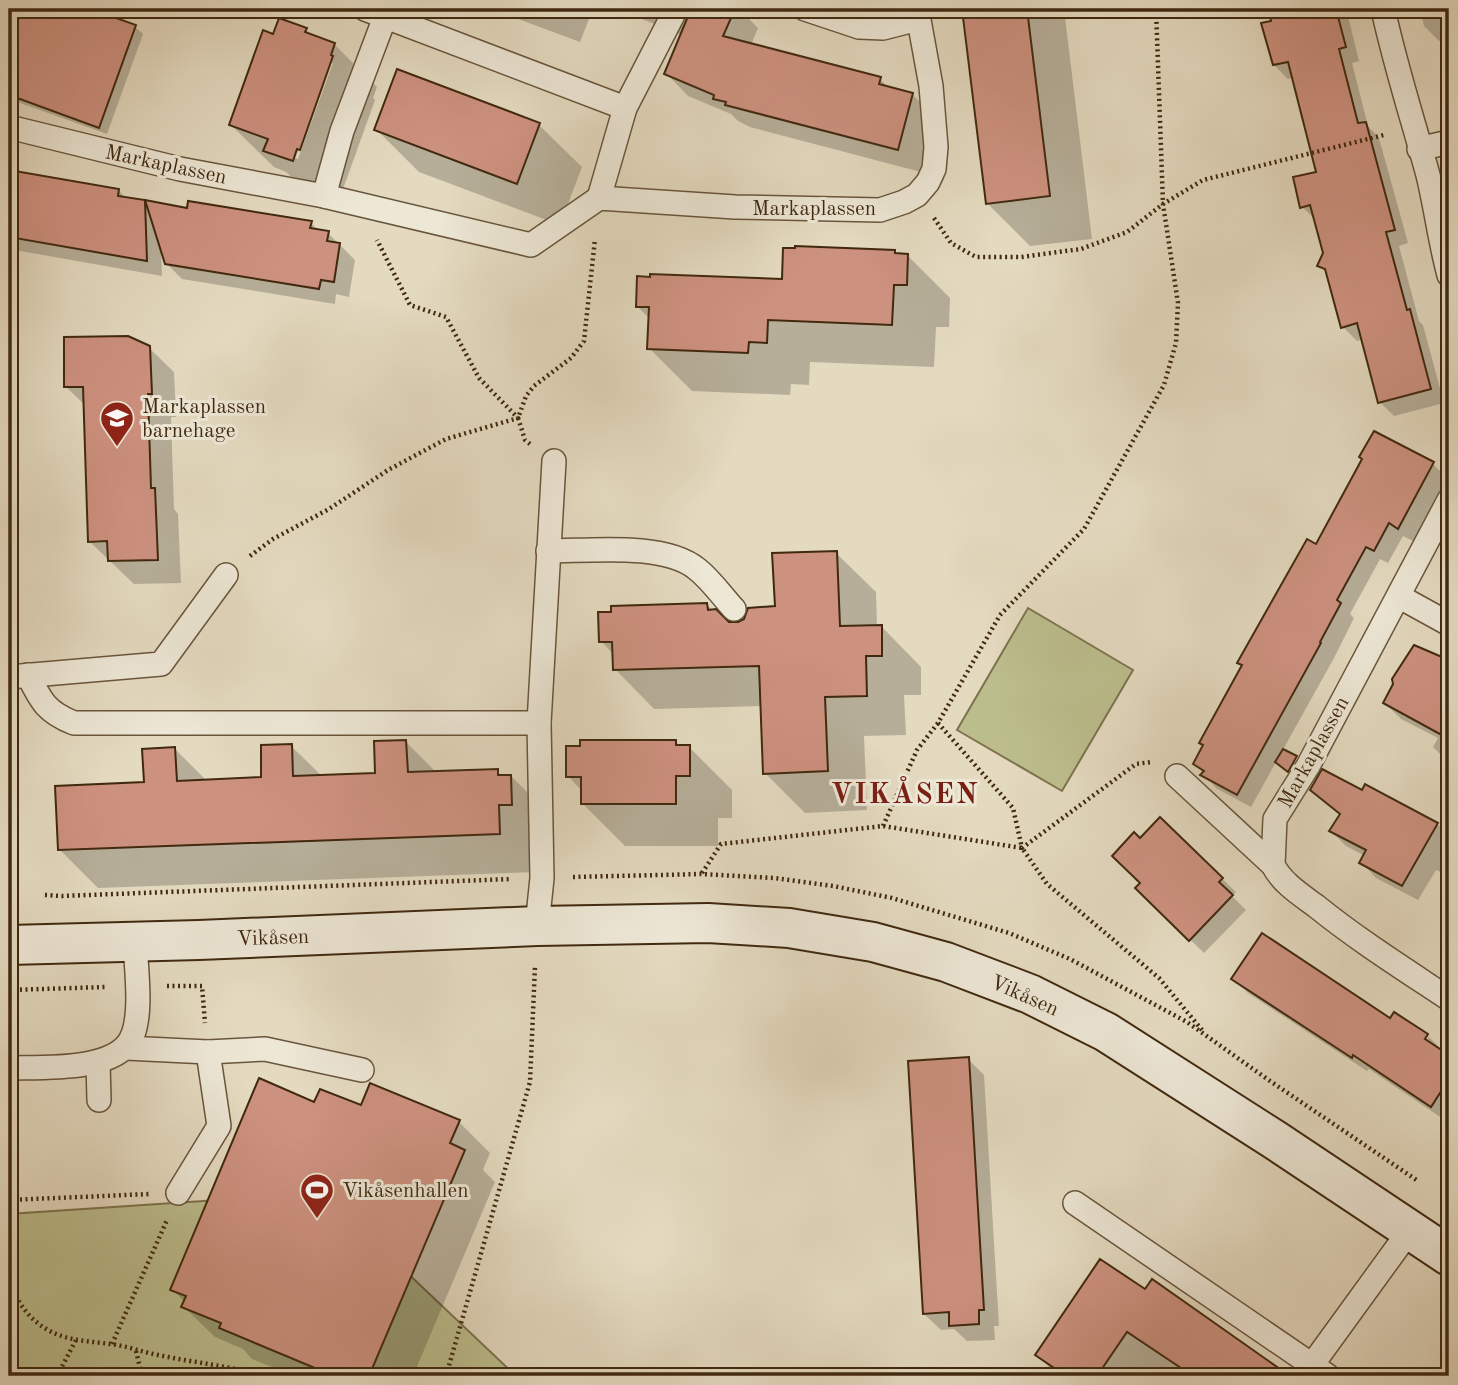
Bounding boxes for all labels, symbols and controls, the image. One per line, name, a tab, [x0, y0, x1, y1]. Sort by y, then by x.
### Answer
street label: Markaplassen	[103, 142, 229, 189]
street label: Markaplassen	[752, 199, 876, 220]
place label: Markaplassen barnehage	[142, 397, 266, 442]
school or university icon: Markaplassen barnehage	[98, 399, 136, 448]
street label: Markaplassen	[1275, 693, 1354, 812]
district label: VIKÅSEN	[831, 775, 979, 810]
street label: Vikåsen	[237, 927, 310, 950]
street label: Vikåsen	[987, 972, 1062, 1021]
sports icon: Vikåsenhallen	[298, 1171, 336, 1220]
place label: Vikåsenhallen	[342, 1181, 469, 1202]

